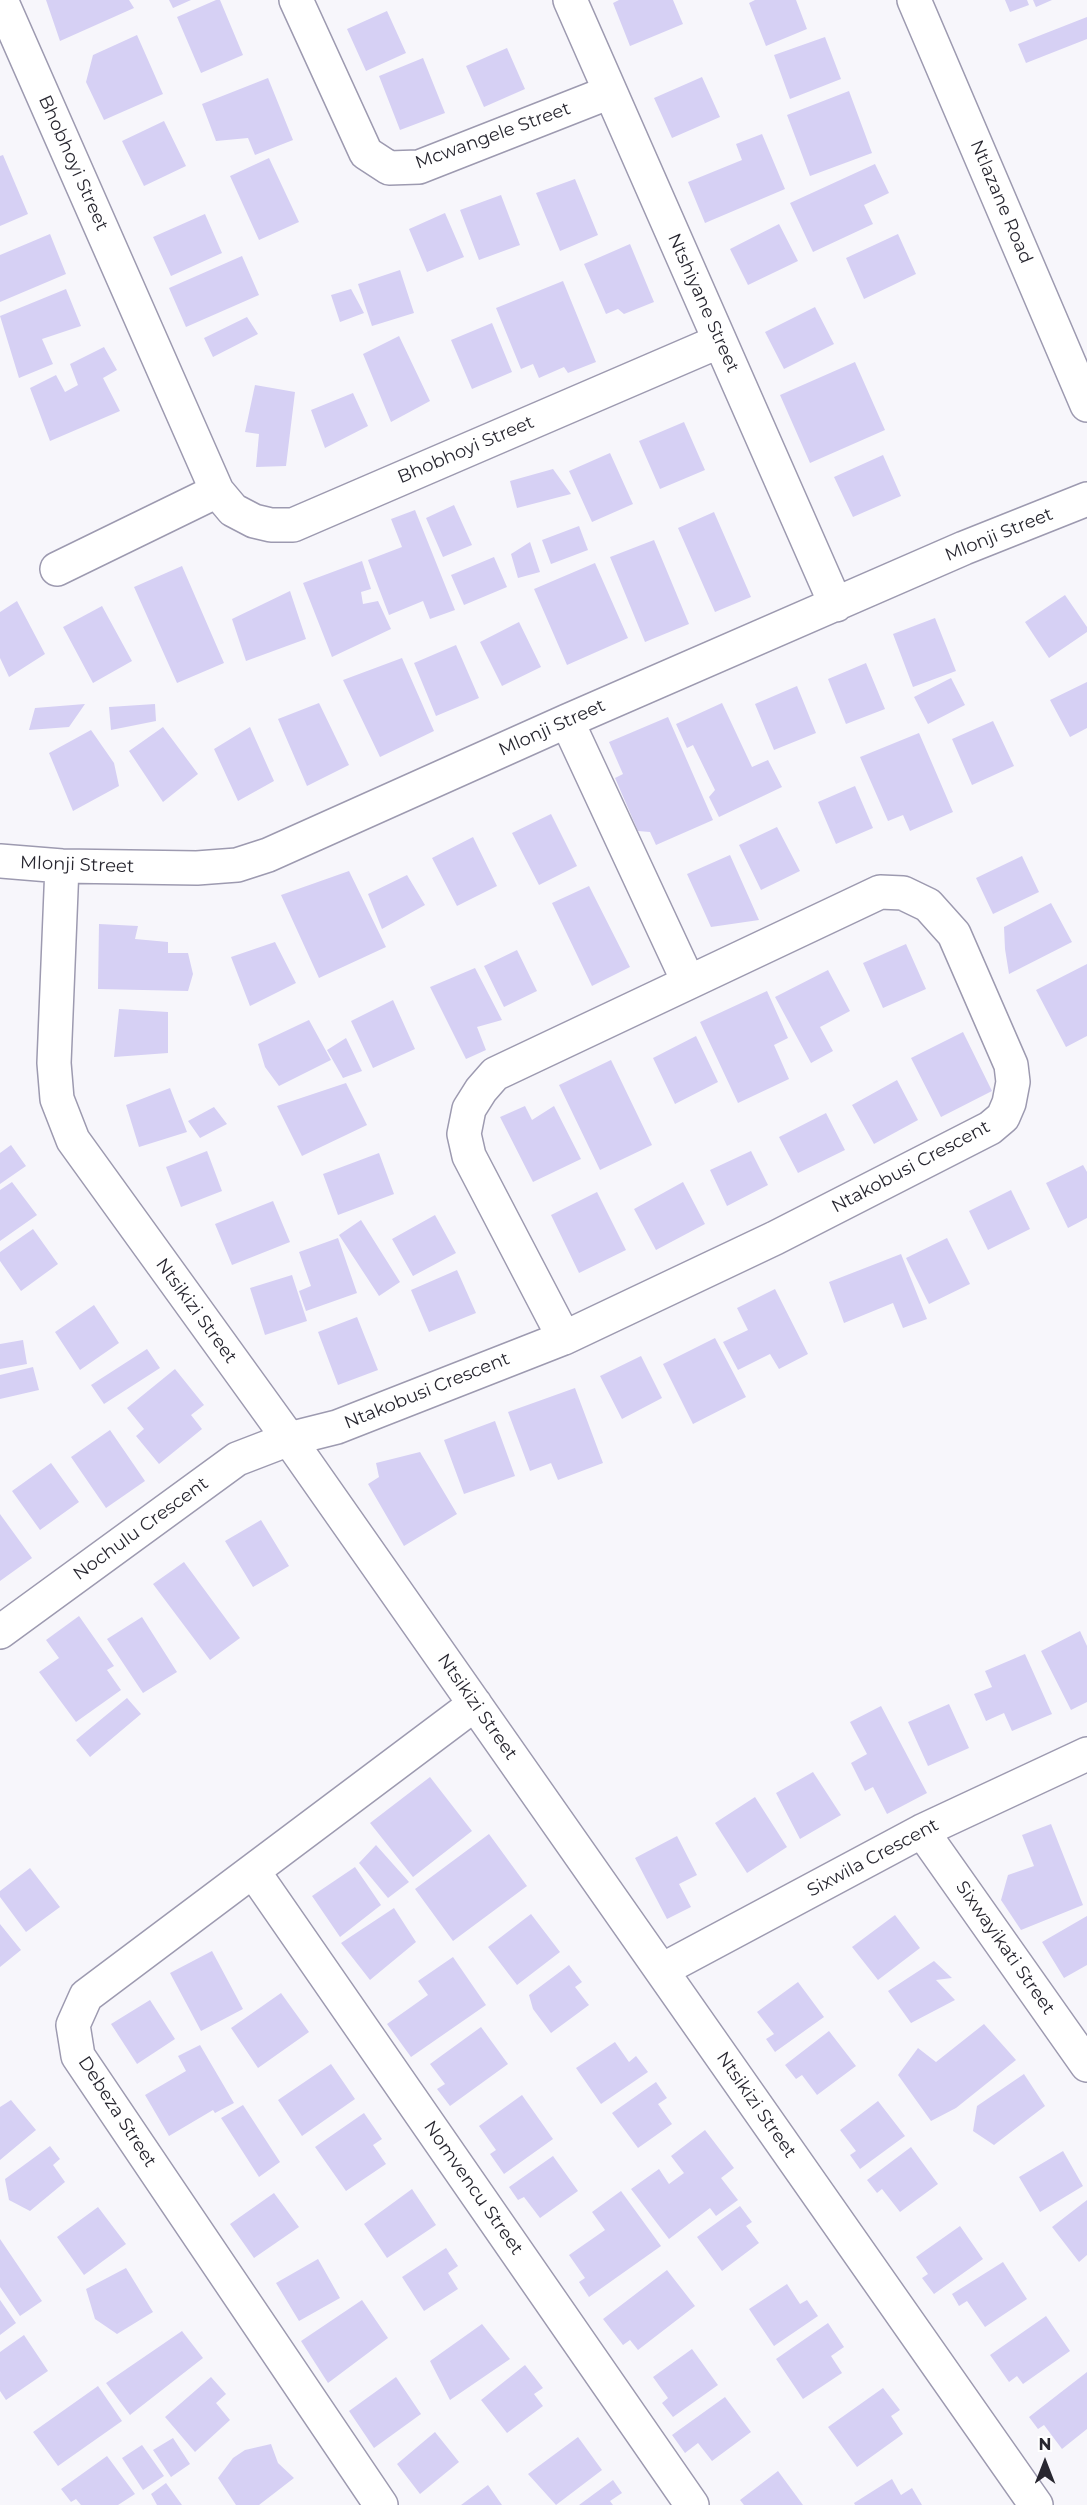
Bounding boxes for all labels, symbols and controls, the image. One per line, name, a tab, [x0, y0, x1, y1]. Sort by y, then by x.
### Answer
street label: Bhobhoyi Street	[33, 92, 113, 234]
street label: Mcwangele Street	[412, 98, 574, 174]
street label: Ntlazane Road	[965, 137, 1037, 267]
street label: Ntshiyane Street	[663, 230, 743, 376]
street label: Bhobhoyi Street	[395, 412, 537, 488]
street label: Mlonji Street	[942, 504, 1056, 566]
street label: Mlonji Street	[495, 695, 609, 761]
street label: Mlonji Street	[19, 852, 135, 878]
street label: Ntakobusi Crescent	[828, 1116, 994, 1218]
street label: Ntsikizi Street	[151, 1254, 241, 1368]
street label: Ntakobusi Crescent	[341, 1348, 513, 1434]
street label: Nochulu Crescent	[69, 1473, 213, 1585]
street label: Ntsikizi Street	[432, 1650, 522, 1764]
street label: Sixwila Crescent	[804, 1814, 942, 1902]
street label: Sixwayikati Street	[951, 1877, 1059, 2019]
street label: Ntsikizi Street	[711, 2048, 801, 2162]
street label: Debeza Street	[73, 2053, 161, 2171]
street label: Nomvencu Street	[419, 2117, 527, 2259]
north arrow	[1015, 2433, 1075, 2493]
text: N	[1039, 2435, 1051, 2454]

